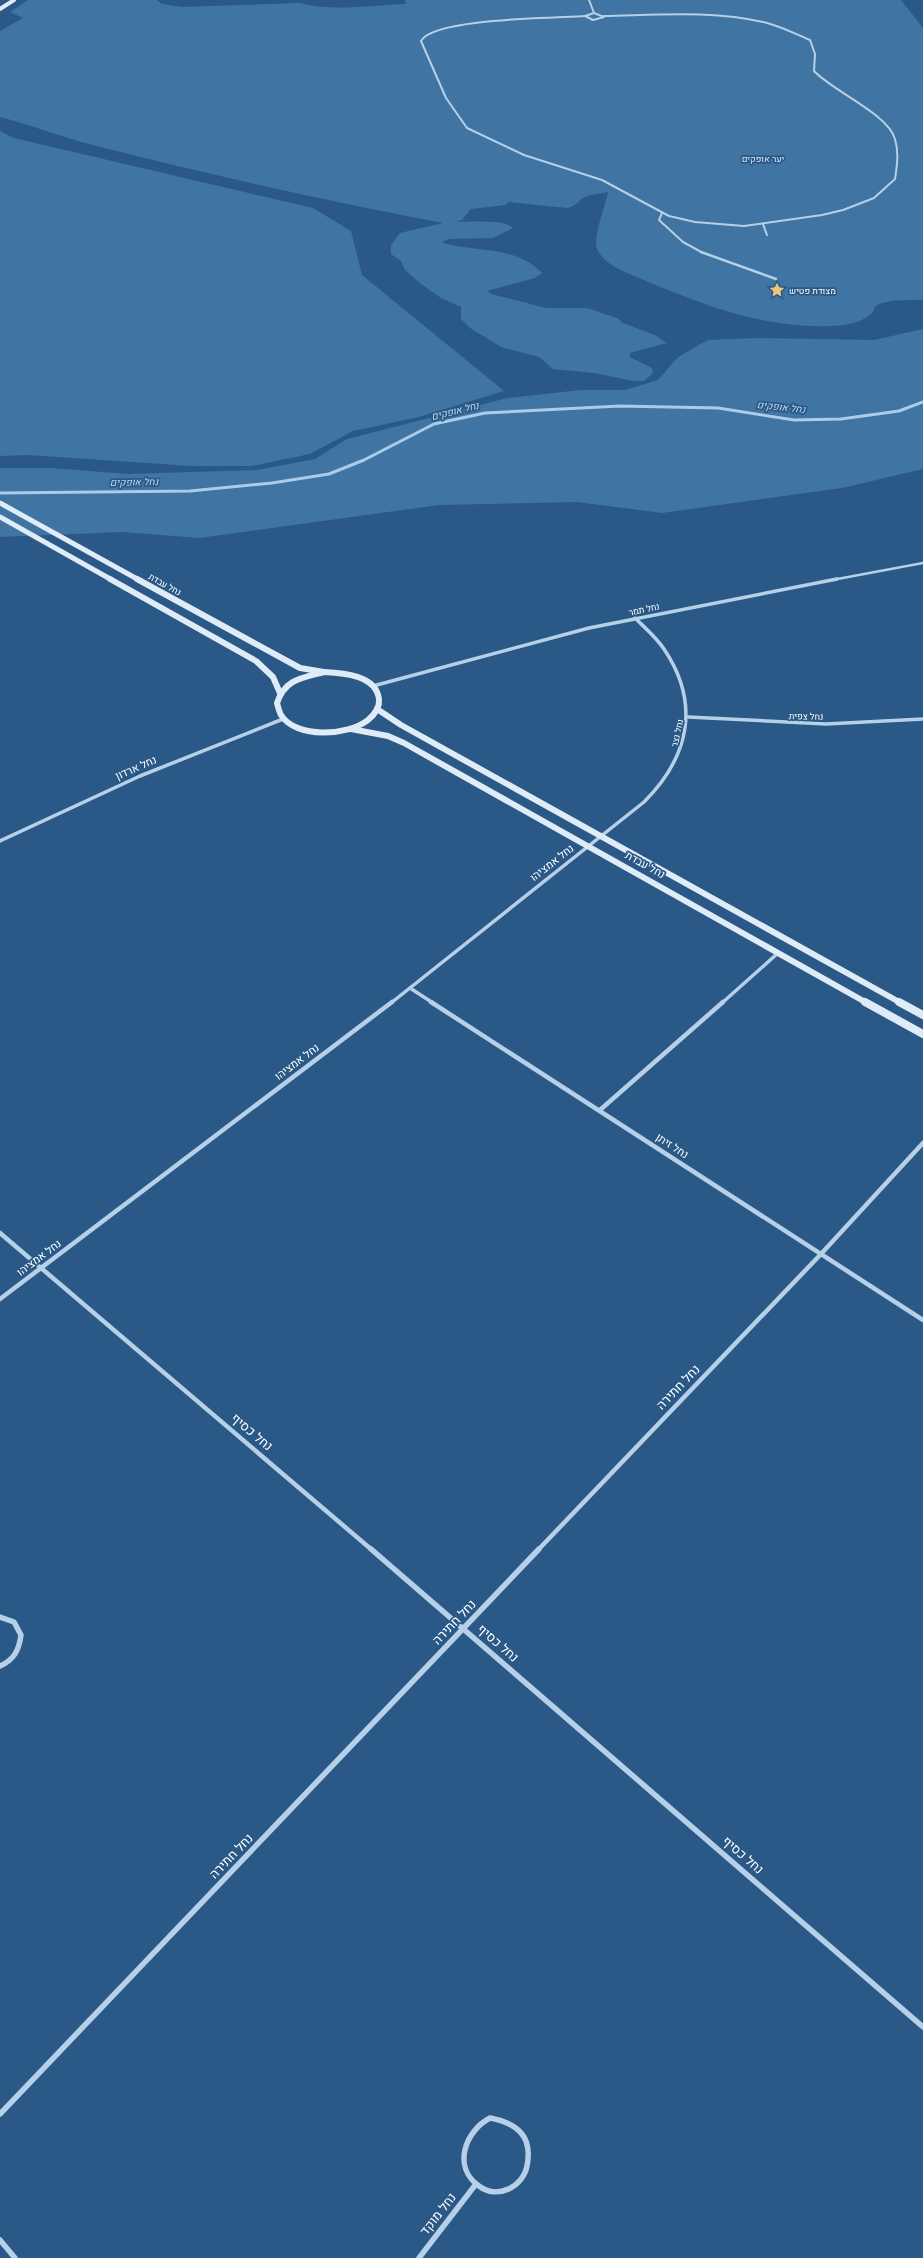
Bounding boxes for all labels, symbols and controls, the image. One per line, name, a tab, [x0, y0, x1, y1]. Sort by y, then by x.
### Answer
park label: יער אופקים	[742, 153, 785, 164]
place icon: מצודת פטיש	[768, 281, 786, 299]
place label: מצודת פטיש	[789, 285, 836, 296]
water label: נחל אופקים	[430, 398, 481, 423]
water label: נחל אופקים	[756, 398, 807, 416]
water label: נחל אופקים	[110, 475, 160, 489]
street label: נחל עבדת	[147, 571, 183, 597]
street label: נחל תמר	[628, 600, 660, 618]
street label: נחל צפית	[789, 710, 823, 722]
street label: נחל נצר	[668, 718, 686, 748]
street label: נחל ארדון	[113, 753, 159, 783]
street label: נחל אמציהו	[527, 842, 577, 884]
street label: נחל עבדת	[623, 849, 667, 881]
street label: נחל אמציהו	[272, 1041, 322, 1083]
street label: נחל זיתן	[653, 1131, 691, 1161]
street label: נחל אמציהו	[14, 1237, 64, 1279]
street label: נחל חתירה	[653, 1361, 703, 1413]
street label: נחל כסיף	[228, 1410, 276, 1454]
street label: נחל חתירה	[429, 1596, 479, 1648]
street label: נחל כסיף	[474, 1621, 522, 1665]
street label: נחל חתירה	[206, 1830, 256, 1882]
street label: נחל כסיף	[719, 1833, 767, 1877]
street label: נחל מוקד	[417, 2190, 459, 2238]

